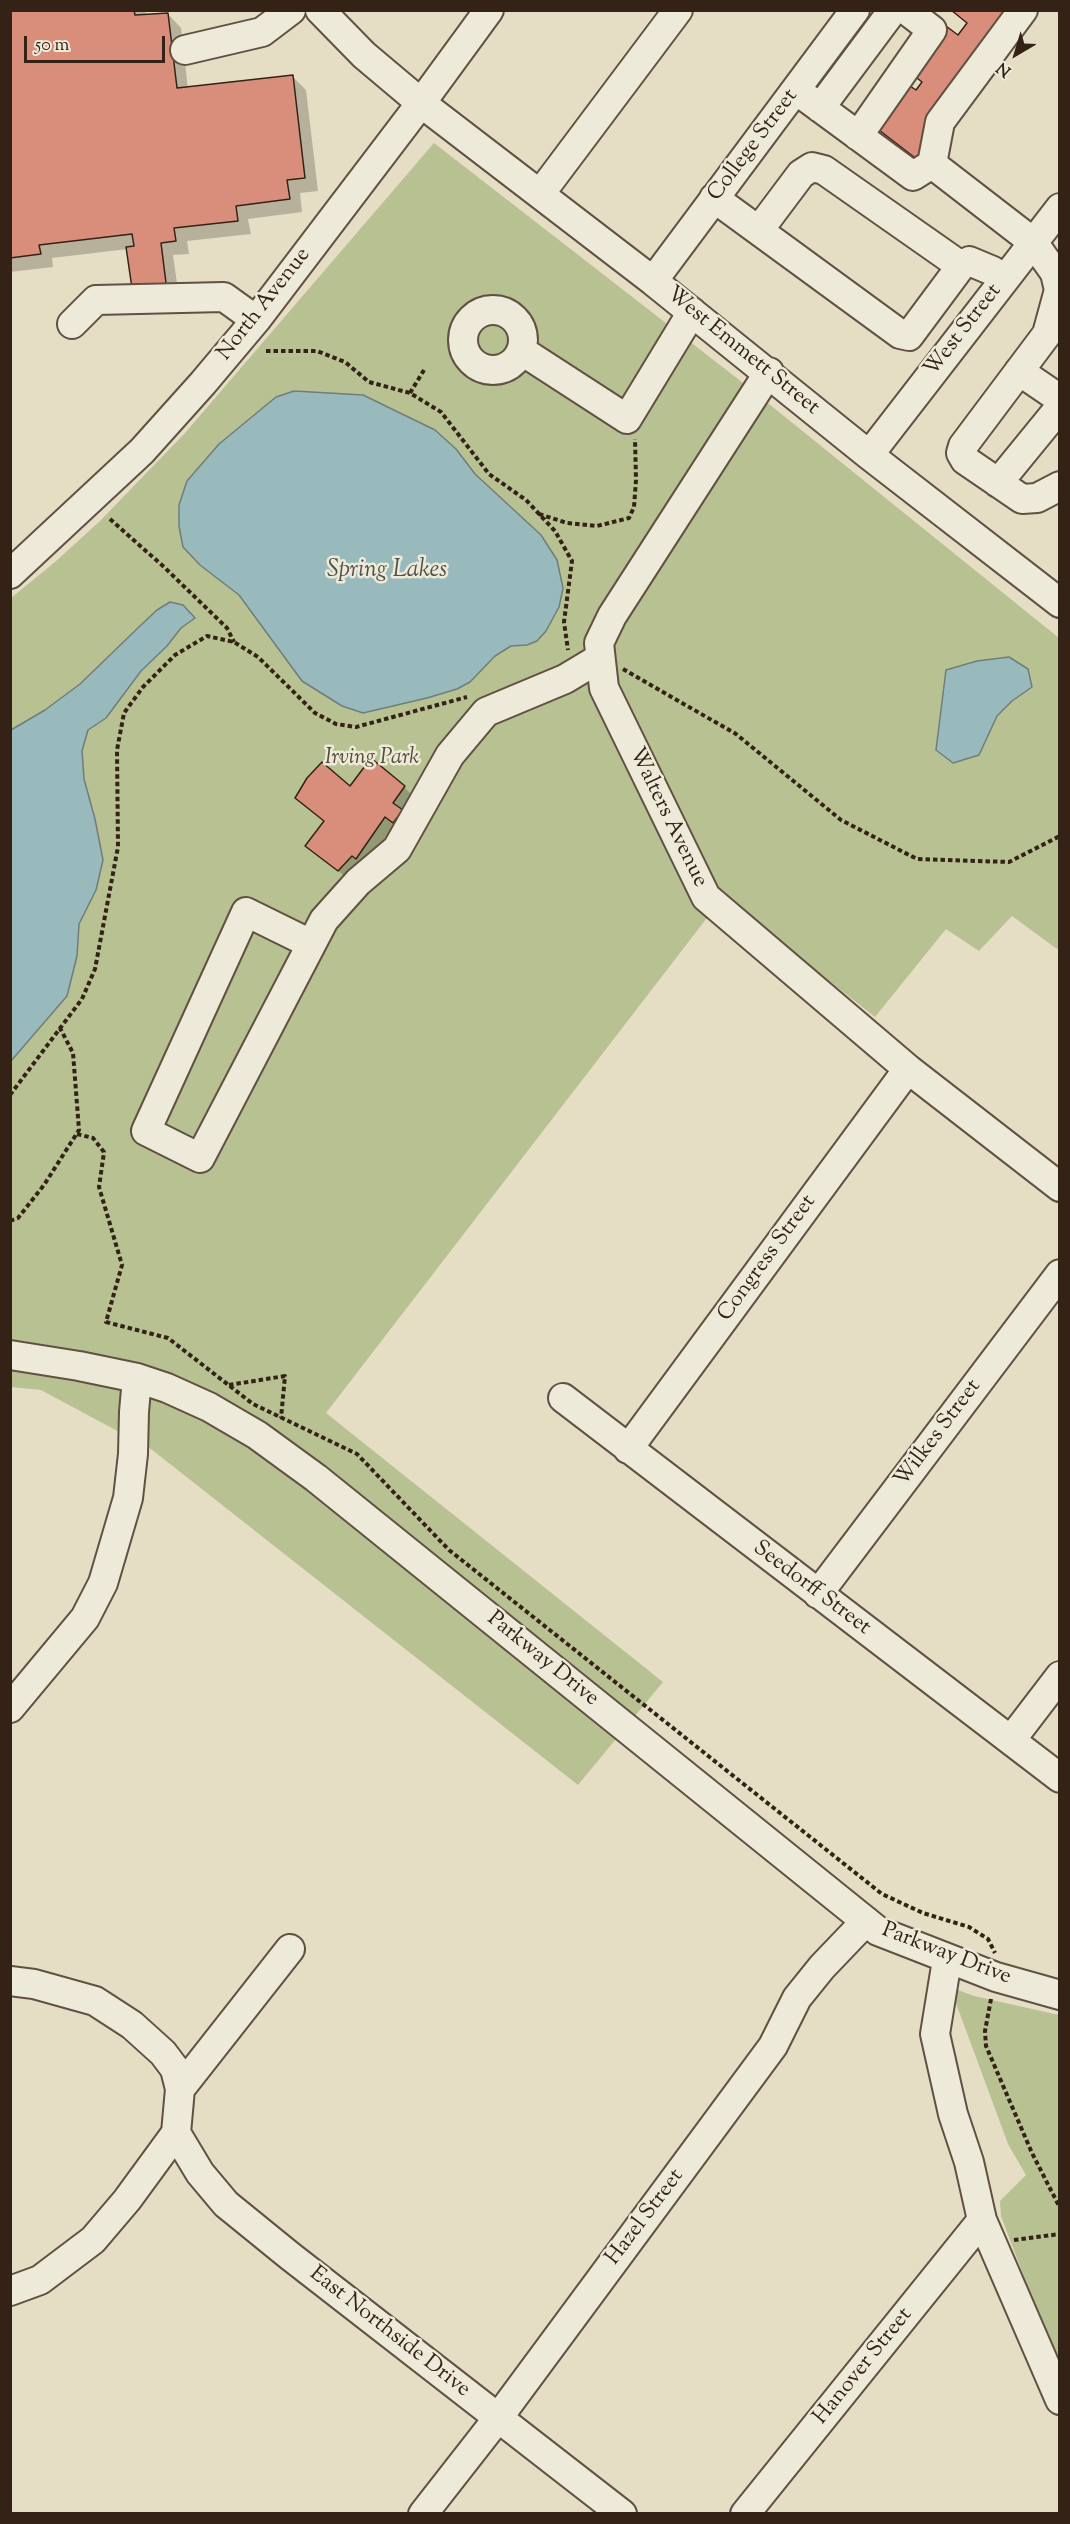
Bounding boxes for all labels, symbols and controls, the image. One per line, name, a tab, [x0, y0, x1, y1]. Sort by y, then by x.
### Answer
scale bar	[27, 24, 168, 62]
north arrow	[986, 24, 1046, 84]
text: 50 m	[35, 33, 69, 59]
text: N	[992, 56, 1017, 82]
street label: College Street	[703, 85, 805, 207]
street label: North Avenue	[213, 243, 317, 367]
street label: West Street	[920, 279, 1008, 383]
street label: West Emmett Street	[660, 282, 824, 422]
water label: Spring Lakes	[327, 558, 447, 586]
street label: Walters Avenue	[622, 744, 712, 892]
park label: Irving Park	[325, 746, 419, 772]
street label: Congress Street	[713, 1191, 823, 1327]
street label: Wilkes Street	[890, 1375, 988, 1493]
street label: Seedorff Street	[747, 1536, 875, 1642]
street label: Parkway Drive	[481, 1607, 603, 1713]
street label: Parkway Drive	[878, 1918, 1014, 1992]
street label: Hazel Street	[601, 2165, 691, 2271]
street label: East Northside Drive	[303, 2262, 475, 2404]
street label: Hanover Street	[809, 2303, 919, 2431]

